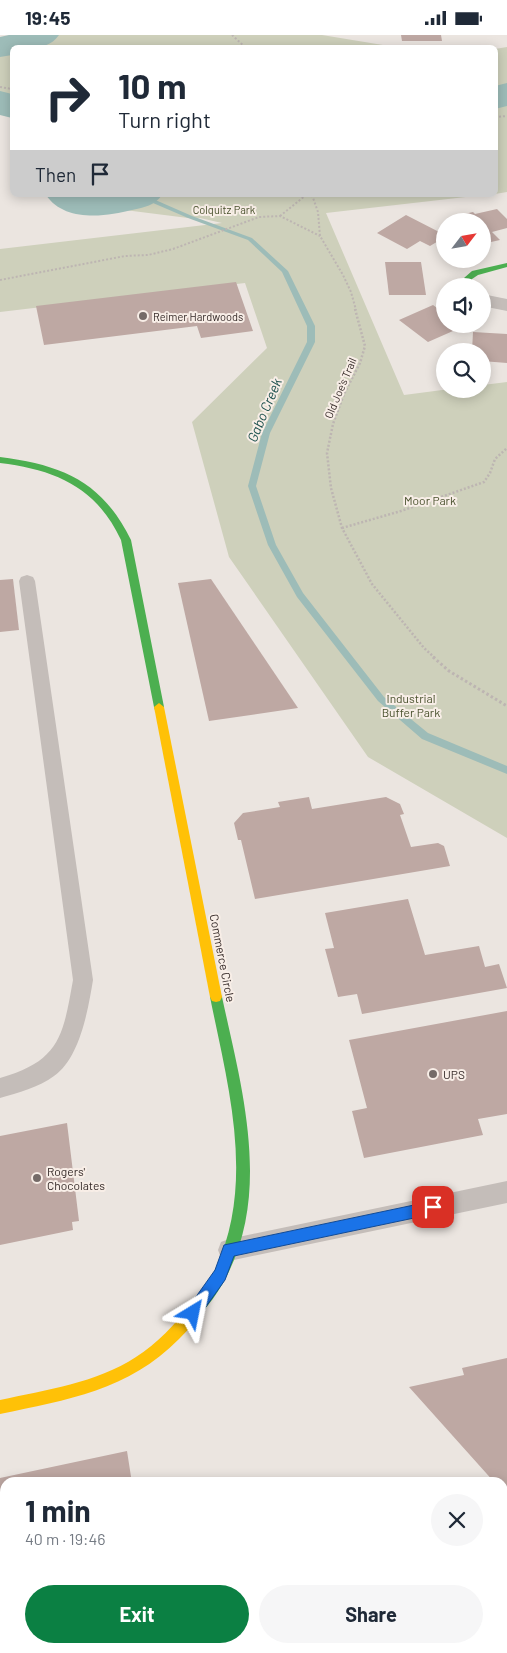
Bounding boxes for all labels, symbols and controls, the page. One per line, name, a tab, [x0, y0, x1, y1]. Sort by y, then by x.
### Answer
text: 19:45	[25, 6, 70, 29]
text: 10 m	[118, 64, 187, 106]
icon: right	[35, 65, 100, 130]
text: Turn right	[118, 106, 211, 132]
icon: arrive	[86, 160, 114, 188]
text: Then	[35, 163, 76, 186]
park label: Colquitz Park	[193, 203, 256, 216]
north arrow	[436, 213, 491, 267]
map controls	[436, 213, 491, 398]
button: sound	[436, 278, 491, 333]
marker: Reimer Hardwoods	[137, 310, 149, 322]
place label: Reimer Hardwoods	[153, 310, 243, 323]
button: search	[436, 343, 491, 398]
street label: Old Joe's Trail	[321, 356, 359, 420]
water label: Gabo Creek	[243, 375, 285, 444]
park label: Moor Park	[404, 493, 456, 507]
park label: Industrial Buffer Park	[382, 691, 440, 719]
street label: Commerce Circle	[208, 913, 238, 1003]
place label: UPS	[443, 1067, 465, 1081]
marker: UPS	[427, 1068, 439, 1080]
place label: Rogers' Chocolates	[47, 1164, 105, 1192]
marker: Rogers' Chocolates	[31, 1172, 43, 1184]
pin	[412, 1186, 454, 1228]
icon: arrive	[419, 1193, 447, 1221]
position arrow	[166, 1286, 218, 1338]
text: 1 min	[25, 1492, 91, 1528]
button: close	[431, 1494, 483, 1546]
text: 40 m · 19:46	[25, 1529, 105, 1548]
button: Exit	[25, 1585, 249, 1643]
button: Share	[259, 1585, 483, 1643]

